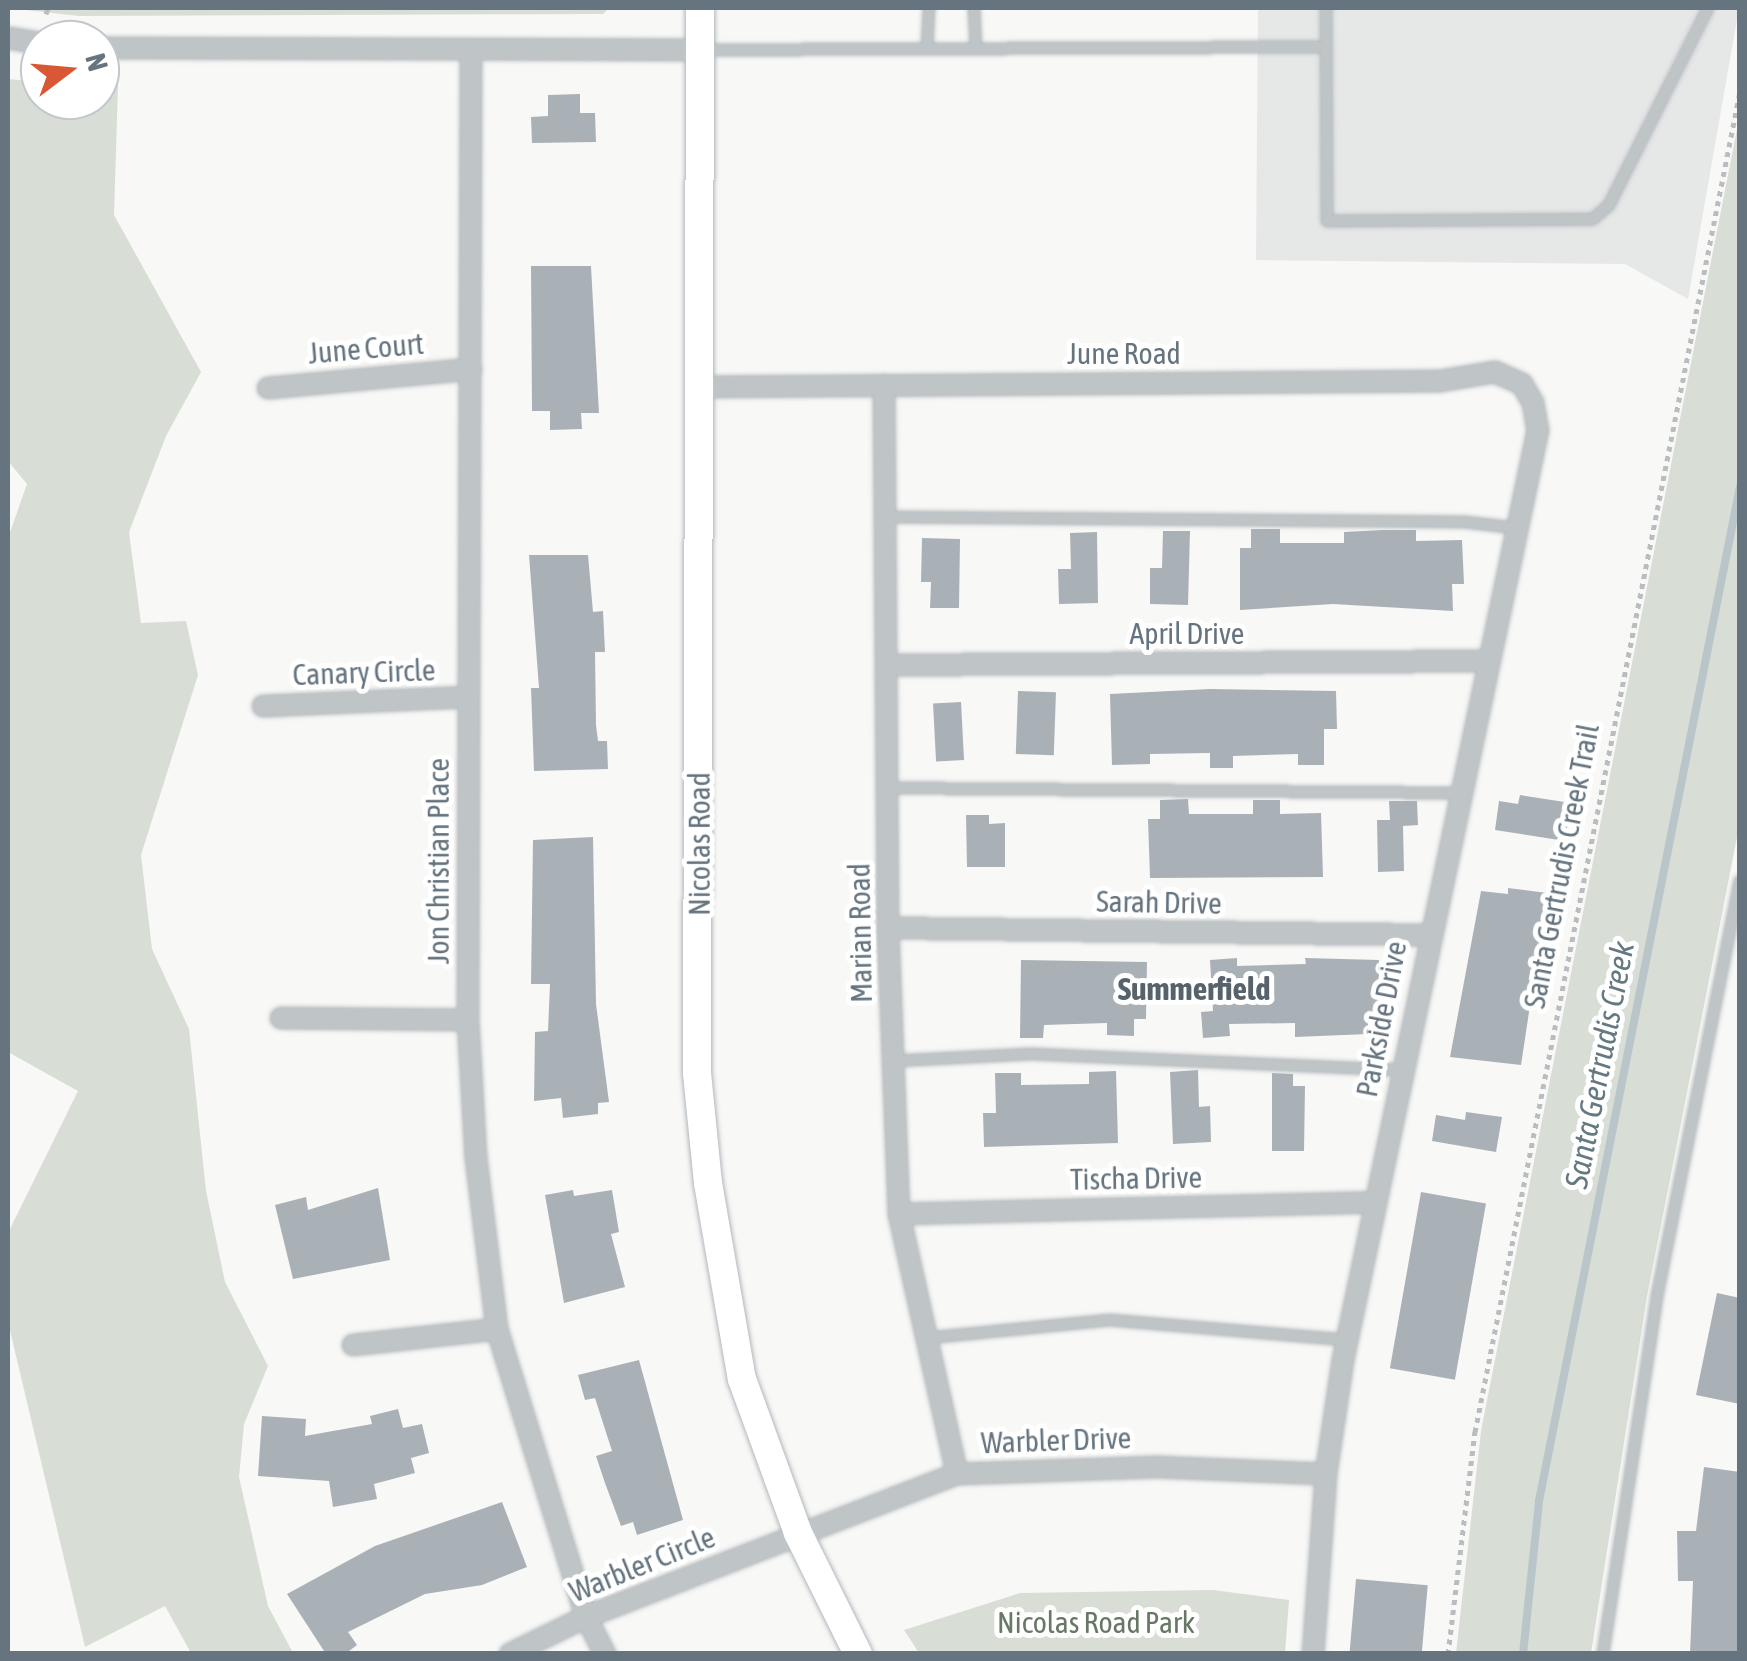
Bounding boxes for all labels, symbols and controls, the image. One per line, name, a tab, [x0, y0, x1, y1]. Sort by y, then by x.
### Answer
north arrow	[20, 20, 120, 120]
text: N	[79, 50, 115, 75]
street label: June Court	[307, 325, 425, 371]
street label: June Road	[1067, 335, 1181, 371]
street label: April Drive	[1130, 615, 1244, 651]
street label: Canary Circle	[292, 652, 436, 692]
street label: Santa Gertrudis Creek Trail	[1516, 721, 1606, 1011]
street label: Jon Christian Place	[420, 758, 456, 964]
street label: Nicolas Road	[681, 772, 717, 916]
street label: Marian Road	[841, 863, 879, 1003]
street label: Sarah Drive	[1096, 883, 1222, 921]
street label: Parkside Drive	[1348, 938, 1414, 1100]
water label: Santa Gertrudis Creek	[1557, 938, 1643, 1192]
district label: Summerfield	[1118, 970, 1270, 1008]
street label: Tischa Drive	[1070, 1159, 1202, 1197]
street label: Warbler Drive	[980, 1419, 1132, 1461]
street label: Warbler Circle	[564, 1519, 720, 1609]
park label: Nicolas Road Park	[997, 1604, 1195, 1640]

